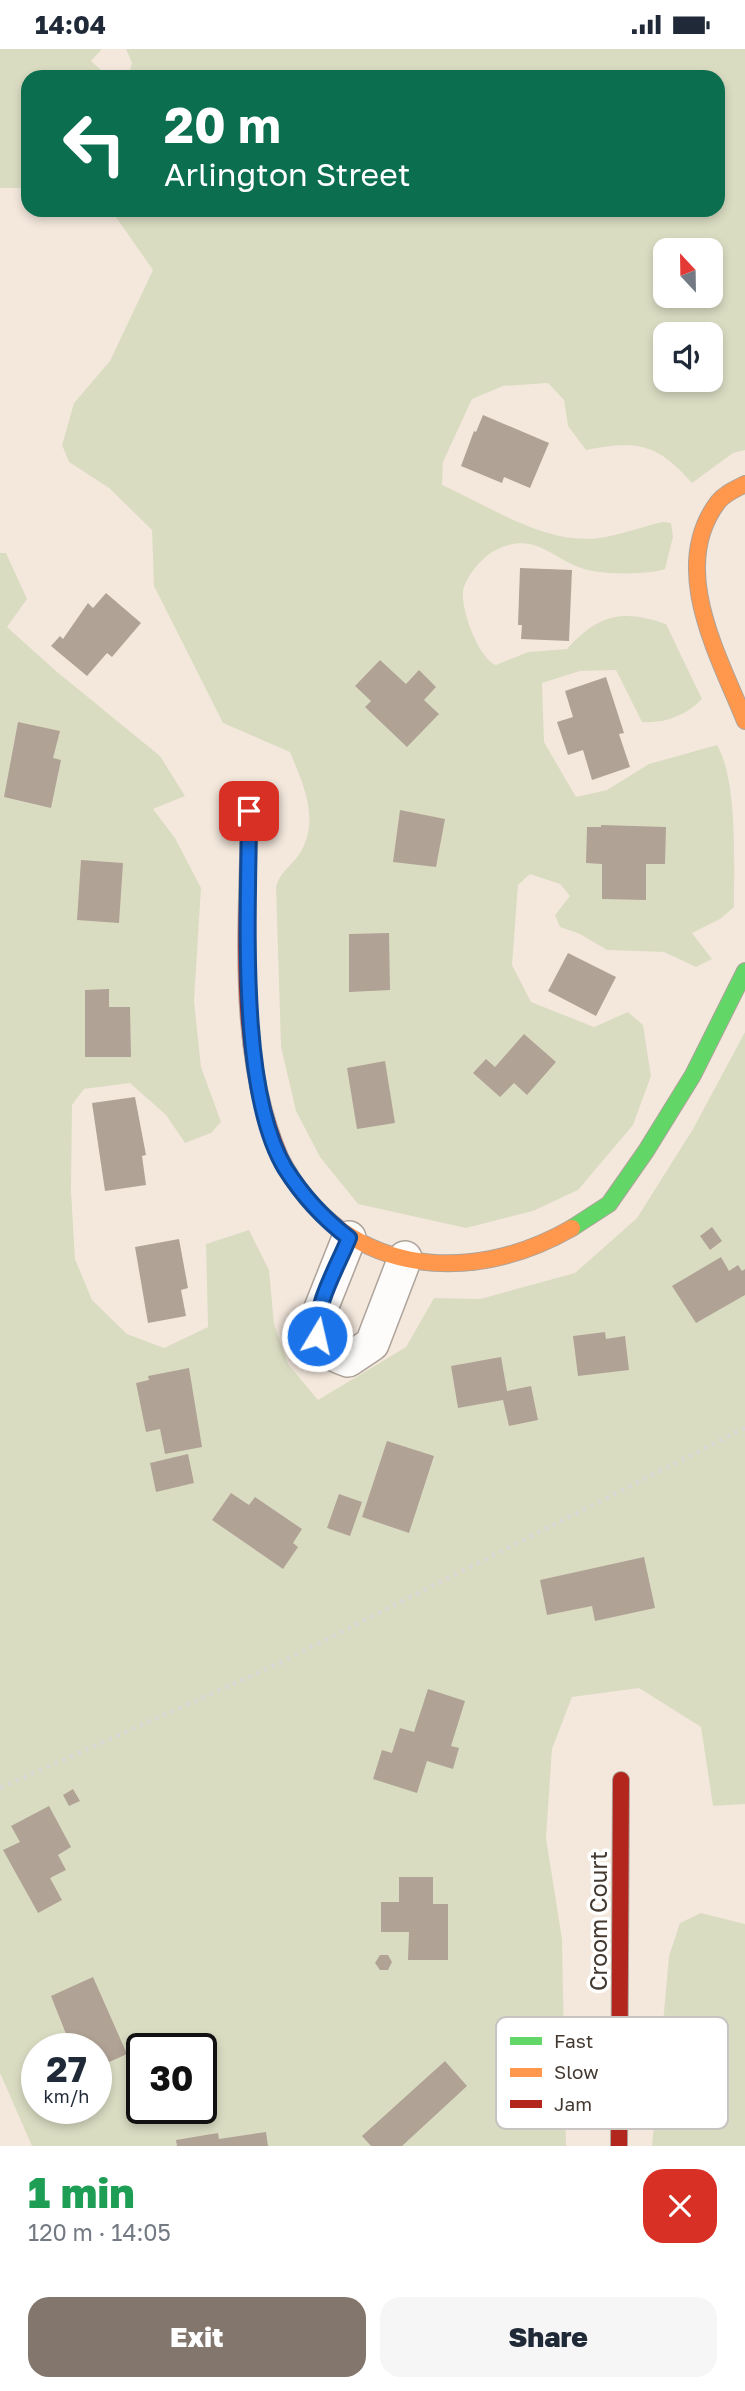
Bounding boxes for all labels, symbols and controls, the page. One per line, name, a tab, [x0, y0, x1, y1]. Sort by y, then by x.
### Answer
text: 14:04	[35, 9, 106, 40]
text: 20 m	[164, 95, 281, 154]
icon: left	[49, 98, 140, 189]
text: Arlington Street	[164, 155, 411, 193]
north arrow	[653, 238, 723, 308]
map controls	[653, 238, 723, 392]
button: sound	[653, 322, 723, 392]
pin	[219, 781, 279, 841]
icon: arrive	[230, 792, 268, 830]
position arrow	[280, 1299, 354, 1373]
street label: Croom Court	[584, 1851, 612, 1991]
legend	[496, 2017, 728, 2129]
text: Fast	[554, 2029, 593, 2052]
speed limit sign: 30	[126, 2033, 217, 2124]
text: 27	[46, 2048, 87, 2090]
text: Slow	[554, 2060, 599, 2083]
text: km/h	[44, 2085, 89, 2107]
text: Jam	[554, 2092, 592, 2115]
text: 1 min	[28, 2167, 135, 2217]
button: close	[643, 2169, 717, 2243]
text: 120 m · 14:05	[28, 2218, 171, 2246]
button: Exit	[28, 2297, 366, 2377]
button: Share	[380, 2297, 717, 2377]

